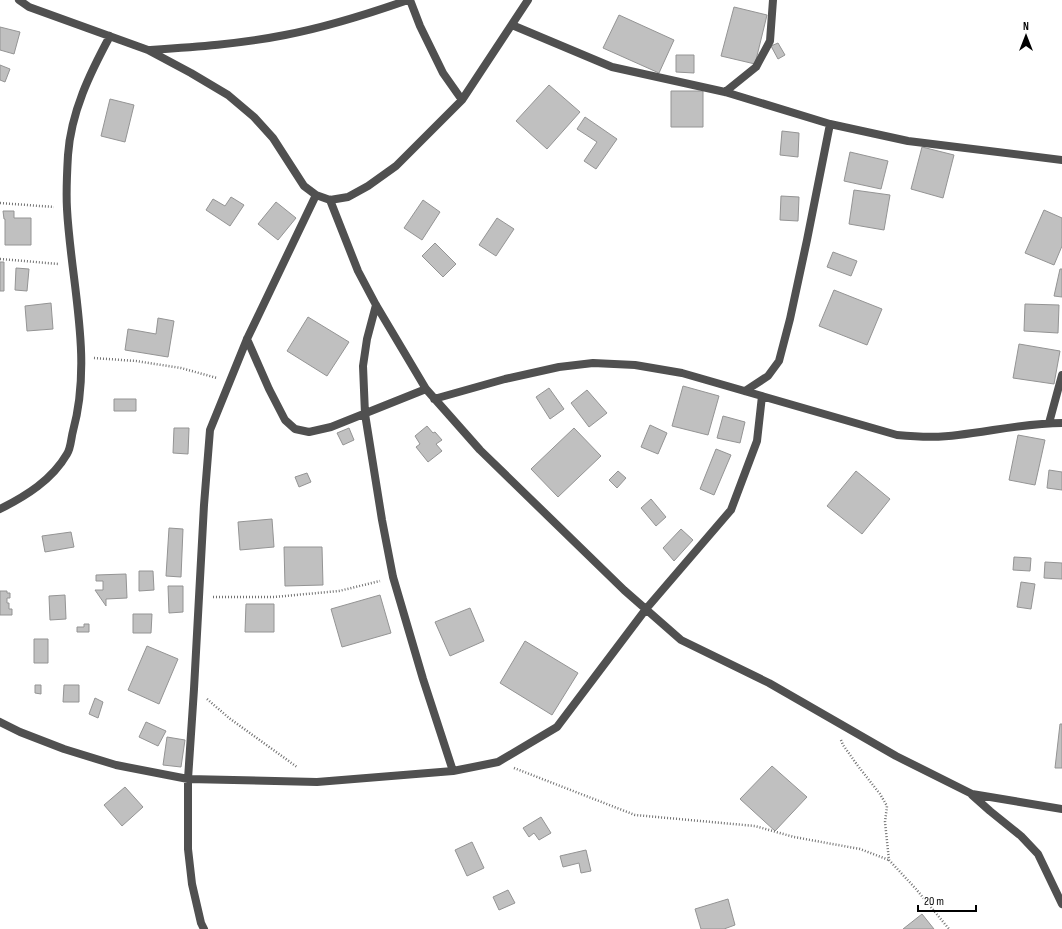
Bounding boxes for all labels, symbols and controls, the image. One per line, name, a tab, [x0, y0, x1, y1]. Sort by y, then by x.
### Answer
north arrow	[1006, 16, 1046, 56]
text: N	[1023, 20, 1029, 33]
scale bar	[918, 887, 976, 913]
text: 20 m	[924, 894, 944, 909]

